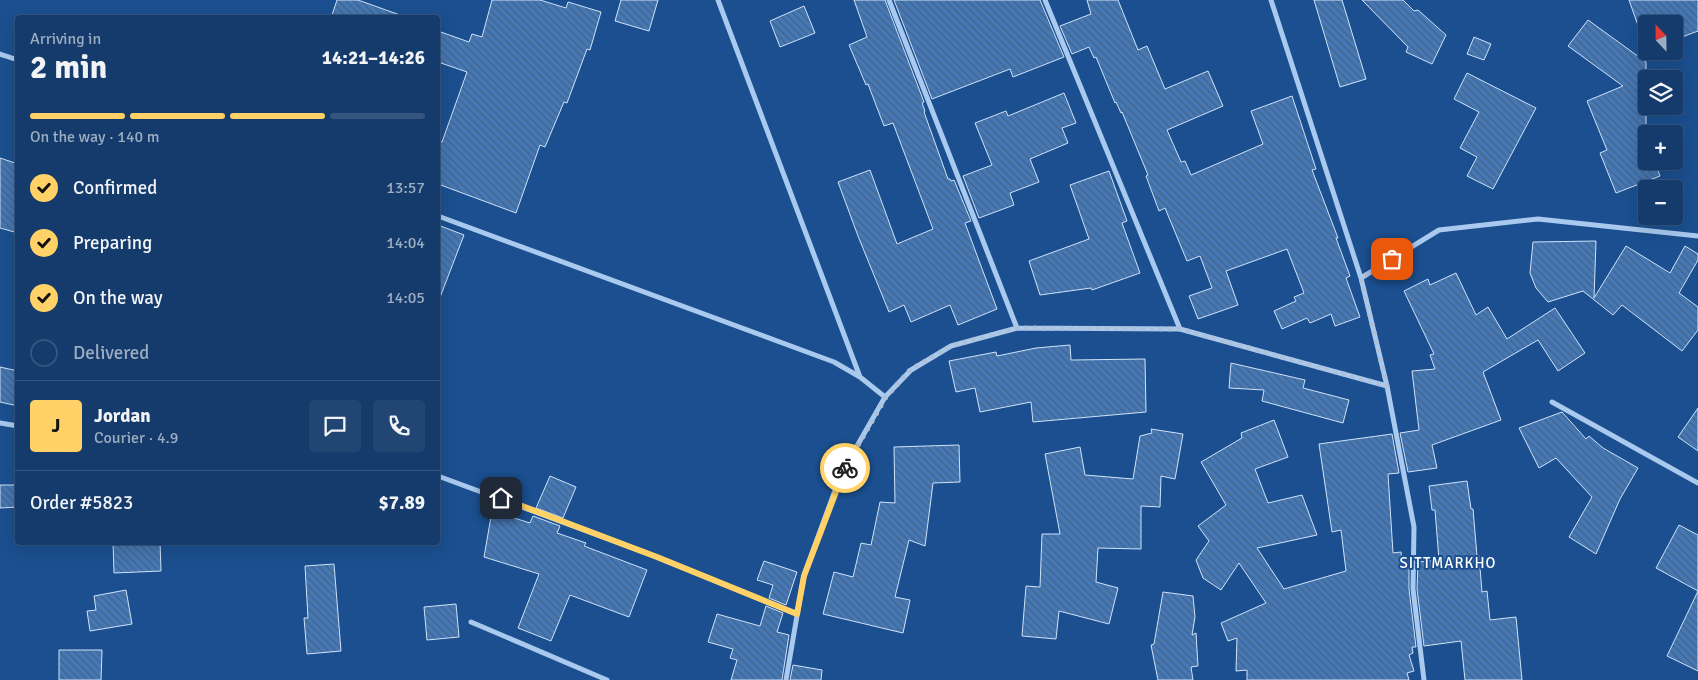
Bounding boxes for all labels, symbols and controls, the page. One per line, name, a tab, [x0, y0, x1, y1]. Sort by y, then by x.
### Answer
north arrow	[1638, 15, 1682, 60]
map controls	[1638, 15, 1683, 225]
text: Arriving in	[30, 29, 101, 49]
text: 14:21–14:26	[322, 46, 425, 70]
text: 2 min	[30, 48, 107, 87]
button: layers	[1638, 70, 1683, 115]
button: +	[1638, 125, 1683, 170]
text: On the way · 140 m	[30, 127, 160, 147]
icon: check	[30, 174, 58, 202]
text: Confirmed	[73, 176, 157, 200]
text: 13:57	[386, 178, 425, 198]
button: −	[1638, 180, 1683, 225]
icon: check	[30, 229, 58, 257]
text: Preparing	[73, 231, 152, 255]
text: 14:04	[386, 233, 425, 253]
pin	[1371, 238, 1413, 280]
icon: bag	[1378, 245, 1406, 273]
icon: check	[30, 284, 58, 312]
text: On the way	[73, 286, 163, 310]
text: 14:05	[386, 288, 425, 308]
text: Delivered	[73, 341, 149, 365]
button: chat	[309, 400, 361, 452]
button: phone	[373, 400, 425, 452]
text: Jordan	[94, 404, 151, 428]
text: J	[52, 414, 60, 438]
text: Courier · 4.9	[94, 428, 178, 448]
courier	[820, 443, 870, 493]
icon: bike	[831, 454, 859, 482]
pin	[480, 477, 522, 519]
icon: home	[487, 484, 515, 512]
text: Order #5823	[30, 491, 133, 515]
text: $7.89	[379, 491, 425, 515]
district label: SITTMARKHO	[1400, 554, 1496, 572]

